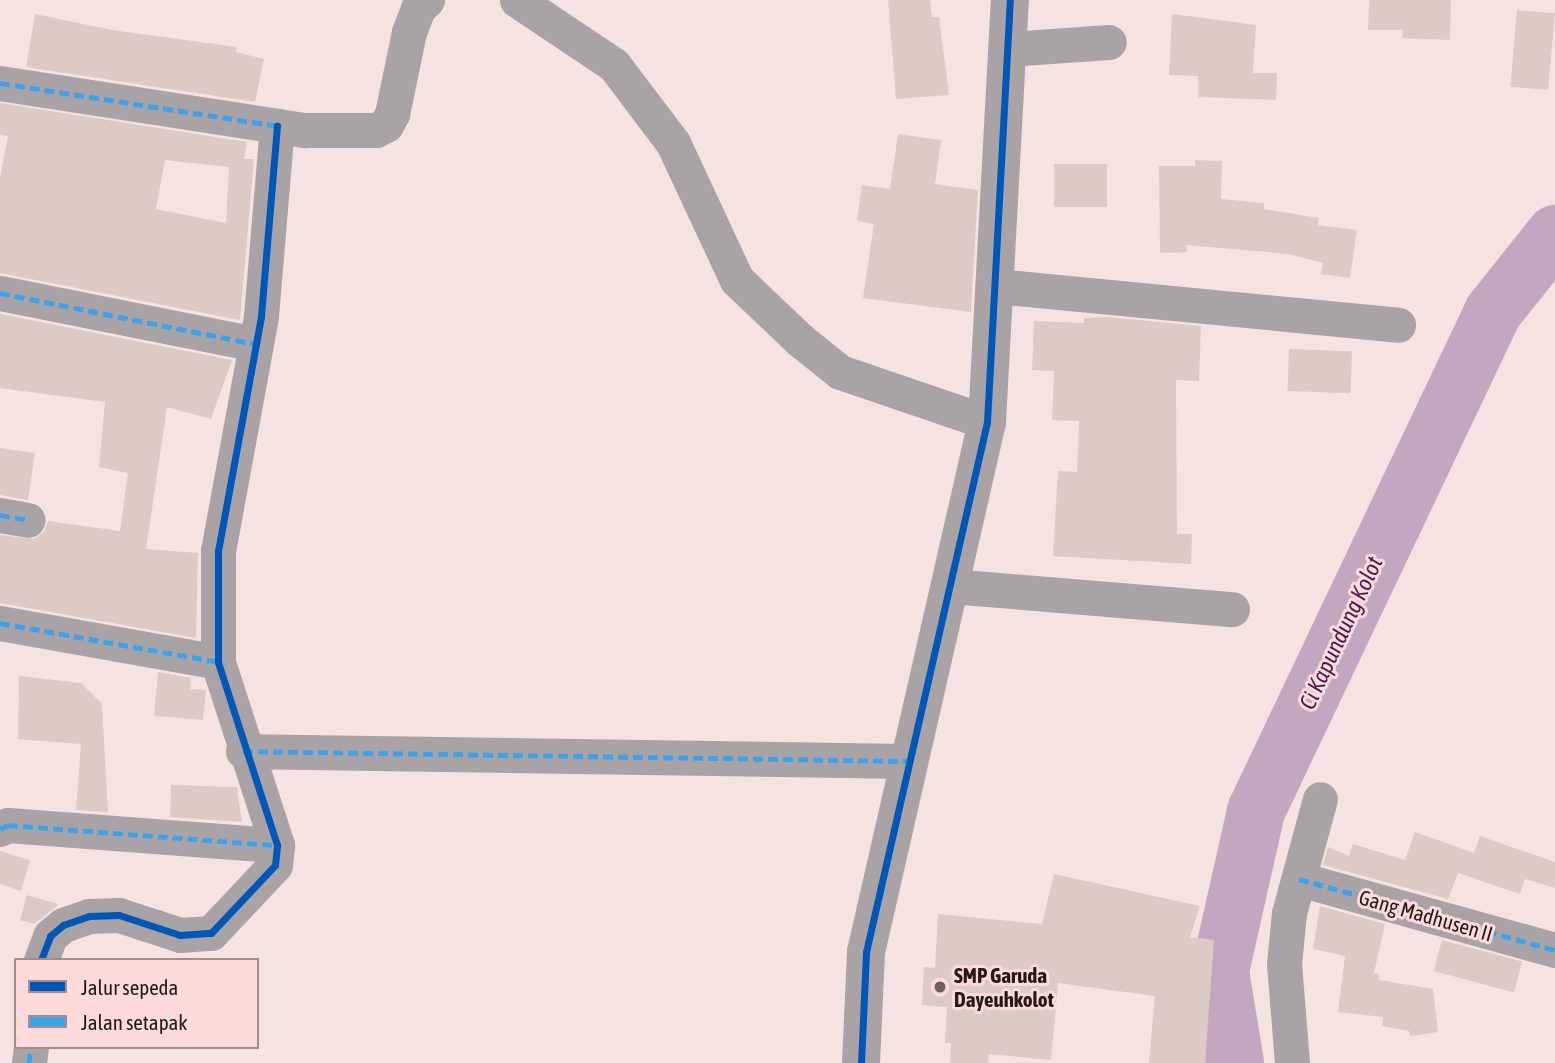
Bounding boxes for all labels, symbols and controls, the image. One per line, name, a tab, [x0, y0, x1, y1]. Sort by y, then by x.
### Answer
water label: Ci Kapundung Kolot	[1294, 552, 1388, 714]
street label: Gang Madhusen II	[1356, 884, 1496, 946]
legend	[14, 958, 259, 1049]
place label: SMP Garuda Dayeuhkolot	[954, 962, 1054, 1012]
text: Jalur sepeda	[81, 975, 178, 999]
marker: SMP Garuda Dayeuhkolot	[932, 979, 948, 995]
text: Jalan setapak	[81, 1010, 188, 1034]

